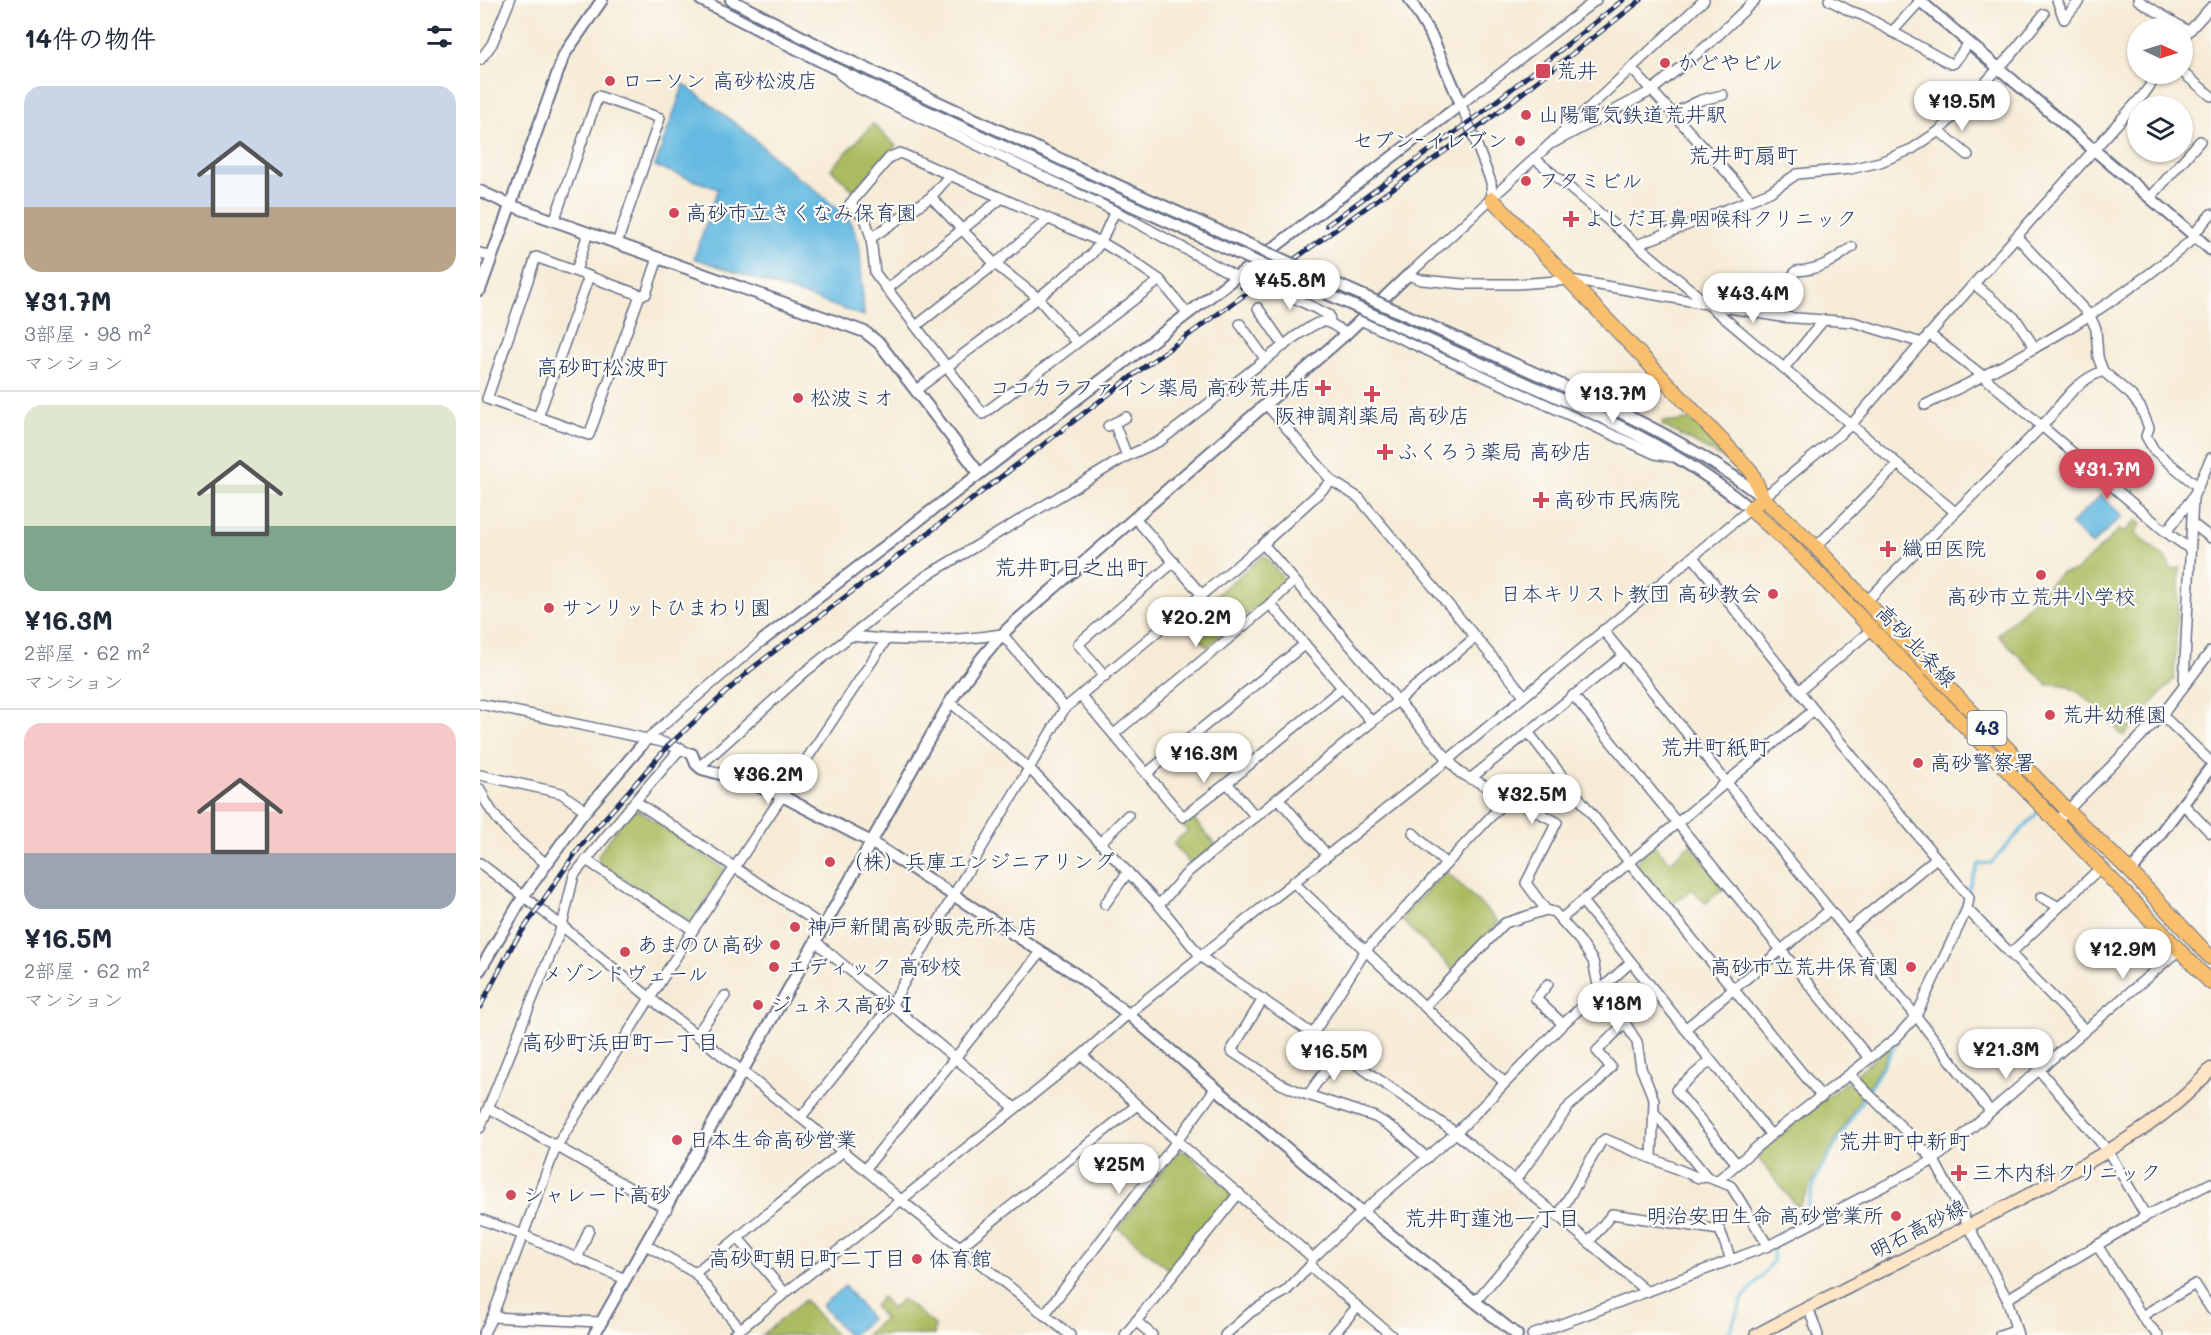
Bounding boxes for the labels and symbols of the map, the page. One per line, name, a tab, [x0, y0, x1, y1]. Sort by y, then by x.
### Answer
north arrow	[2127, 18, 2193, 84]
place label: かどやビル	[1677, 48, 1782, 75]
place label: 荒井	[1556, 56, 1598, 83]
marker: かどやビル	[1658, 56, 1672, 70]
marker: 荒井	[1534, 62, 1552, 80]
place label: ローソン 高砂松波店	[622, 66, 818, 93]
marker: ローソン 高砂松波店	[603, 74, 617, 88]
pin: ¥19.5M	[1913, 81, 2011, 132]
place label: 山陽電気鉄道荒井駅	[1538, 100, 1727, 127]
marker: 山陽電気鉄道荒井駅	[1519, 108, 1533, 122]
place label: セブン-イレブン	[1352, 126, 1508, 153]
marker: セブン-イレブン	[1513, 134, 1527, 148]
district label: 荒井町扇町	[1688, 140, 1798, 169]
place label: フタミビル	[1538, 166, 1642, 193]
marker: フタミビル	[1519, 174, 1533, 188]
place label: 高砂市立きくなみ保育園	[686, 198, 917, 225]
place label: よしだ耳鼻咽喉科クリニック	[1584, 204, 1857, 231]
marker: 高砂市立きくなみ保育園	[667, 206, 681, 220]
marker: よしだ耳鼻咽喉科クリニック	[1562, 210, 1580, 228]
pin: ¥45.8M	[1241, 260, 1339, 311]
pin: ¥43.4M	[1704, 273, 1802, 324]
district label: 高砂町松波町	[536, 352, 668, 381]
place label: ココカラファイン薬局 高砂荒井店	[989, 373, 1311, 400]
pin: ¥13.7M	[1564, 373, 1662, 424]
marker: ココカラファイン薬局 高砂荒井店	[1316, 381, 1330, 395]
place label: 松波ミオ	[810, 383, 894, 410]
marker: 阪神調剤薬局 高砂店	[1365, 387, 1379, 401]
marker: 松波ミオ	[791, 391, 805, 405]
place label: 阪神調剤薬局 高砂店	[1274, 401, 1470, 428]
place label: ふくろう薬局 高砂店	[1397, 437, 1592, 464]
marker: ふくろう薬局 高砂店	[1378, 445, 1392, 459]
pin: ¥31.7M	[2058, 449, 2156, 500]
place label: 高砂市民病院	[1554, 485, 1680, 512]
marker: 高砂市民病院	[1532, 491, 1550, 509]
place label: 織田医院	[1902, 534, 1986, 561]
marker: 織田医院	[1879, 540, 1897, 558]
district label: 荒井町日之出町	[994, 552, 1148, 581]
marker: 高砂市立荒井小学校	[2034, 568, 2048, 582]
place label: 日本キリスト教団 高砂教会	[1501, 579, 1761, 606]
place label: 高砂市立荒井小学校	[1947, 582, 2136, 609]
marker: 日本キリスト教団 高砂教会	[1766, 587, 1780, 601]
place label: サンリットひまわり園	[561, 593, 771, 620]
pin: ¥20.2M	[1147, 597, 1245, 648]
street label: 高砂北条線	[1871, 598, 1963, 692]
marker: サンリットひまわり園	[542, 601, 556, 615]
place label: 荒井幼稚園	[2062, 700, 2167, 727]
marker: 荒井幼稚園	[2043, 708, 2057, 722]
road number: 43	[1968, 711, 2006, 745]
district label: 荒井町紙町	[1660, 732, 1770, 761]
pin: ¥16.3M	[1155, 733, 1253, 784]
place label: 高砂警察署	[1930, 748, 2035, 775]
pin: ¥36.2M	[719, 754, 817, 805]
marker: 高砂警察署	[1911, 756, 1925, 770]
pin: ¥32.5M	[1483, 774, 1581, 825]
place label: （株）兵庫エンジニアリング	[842, 847, 1115, 874]
marker: （株）兵庫エンジニアリング	[823, 855, 837, 869]
place label: 神戸新聞高砂販売所本店	[807, 912, 1038, 939]
marker: 神戸新聞高砂販売所本店	[788, 920, 802, 934]
pin: ¥12.9M	[2074, 929, 2172, 980]
place label: あまのひ高砂	[637, 930, 763, 957]
marker: あまのひ高砂	[768, 938, 782, 952]
marker: メゾンドヴェール	[618, 945, 632, 959]
place label: エディック 高砂校	[786, 952, 962, 979]
place label: 高砂市立荒井保育園	[1710, 952, 1899, 979]
place label: メゾンドヴェール	[542, 959, 708, 986]
marker: エディック 高砂校	[767, 960, 781, 974]
marker: 高砂市立荒井保育園	[1904, 960, 1918, 974]
pin: ¥18M	[1581, 983, 1653, 1034]
place label: ジュネス高砂 I	[770, 990, 912, 1017]
marker: ジュネス高砂 I	[751, 998, 765, 1012]
district label: 高砂町浜田町一丁目	[521, 1027, 719, 1056]
pin: ¥21.3M	[1957, 1029, 2055, 1080]
pin: ¥16.5M	[1285, 1031, 1383, 1082]
place label: 日本生命高砂営業	[689, 1125, 857, 1152]
district label: 荒井町中新町	[1838, 1126, 1970, 1155]
marker: 日本生命高砂営業	[670, 1133, 684, 1147]
pin: ¥25M	[1083, 1144, 1155, 1195]
place label: 三木内科クリニック	[1972, 1158, 2161, 1185]
marker: 三木内科クリニック	[1950, 1164, 1968, 1182]
place label: シャレード高砂	[523, 1180, 671, 1207]
marker: シャレード高砂	[504, 1188, 518, 1202]
street label: 明石高砂線	[1864, 1192, 1970, 1264]
place label: 明治安田生命 高砂営業所	[1646, 1201, 1884, 1228]
district label: 荒井町蓮池一丁目	[1404, 1203, 1580, 1232]
marker: 明治安田生命 高砂営業所	[1889, 1209, 1903, 1223]
district label: 高砂町朝日町二丁目	[708, 1243, 906, 1272]
place label: 体育館	[929, 1244, 992, 1271]
marker: 体育館	[910, 1252, 924, 1266]

